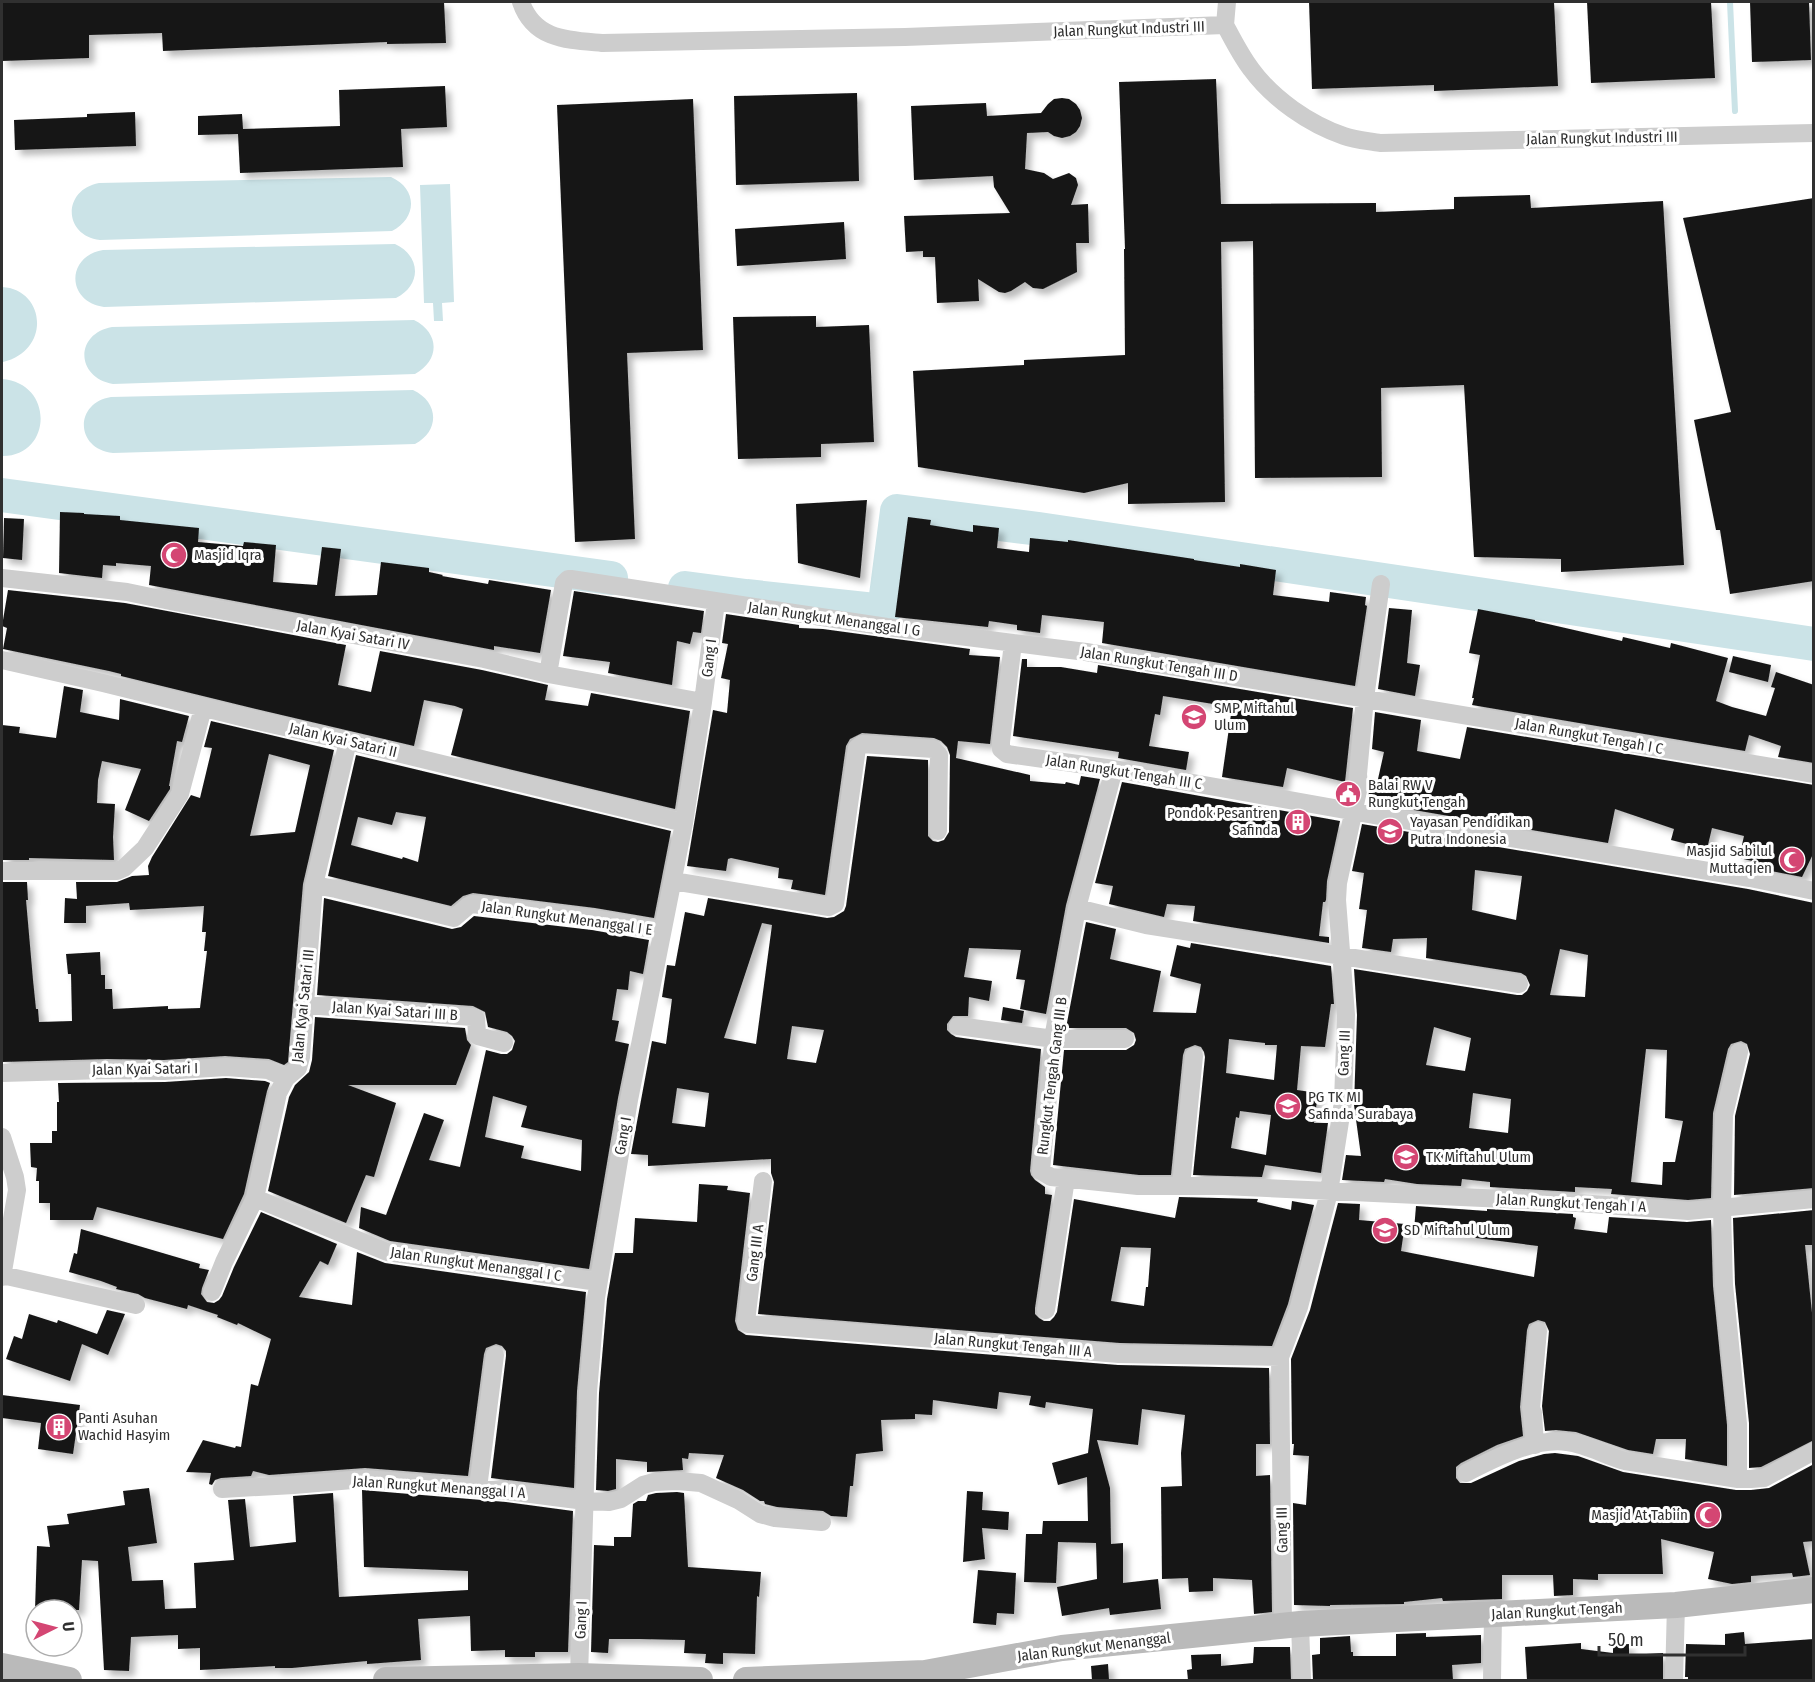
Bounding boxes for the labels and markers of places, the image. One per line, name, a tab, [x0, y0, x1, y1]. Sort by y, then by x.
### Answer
mosque icon: Masjid Iqra	[159, 540, 189, 570]
place label: Masjid Iqra	[194, 546, 262, 564]
place label: SMP Miftahul Ulum	[1214, 699, 1294, 734]
school or university icon: SMP Miftahul Ulum	[1179, 702, 1209, 732]
place label: Balai RW V Rungkut Tengah	[1368, 776, 1466, 811]
public building icon: Balai RW V Rungkut Tengah	[1333, 779, 1363, 809]
place label: Pondok Pesantren Safinda	[1167, 804, 1278, 839]
building icon: Pondok Pesantren Safinda	[1283, 807, 1313, 837]
place label: Yayasan Pendidikan Putra Indonesia	[1410, 813, 1531, 848]
school or university icon: Yayasan Pendidikan Putra Indonesia	[1375, 816, 1405, 846]
place label: Masjid Sabilul Muttaqien	[1686, 842, 1772, 877]
mosque icon: Masjid Sabilul Muttaqien	[1777, 845, 1807, 875]
place label: PG TK MI Safinda Surabaya	[1308, 1088, 1414, 1123]
school or university icon: PG TK MI Safinda Surabaya	[1273, 1091, 1303, 1121]
school or university icon: TK Miftahul Ulum	[1391, 1142, 1421, 1172]
place label: TK Miftahul Ulum	[1426, 1148, 1531, 1166]
school or university icon: SD Miftahul Ulum	[1370, 1215, 1400, 1245]
place label: SD Miftahul Ulum	[1404, 1221, 1510, 1239]
place label: Panti Asuhan Wachid Hasyim	[78, 1409, 170, 1444]
building icon: Panti Asuhan Wachid Hasyim	[44, 1412, 74, 1442]
mosque icon: Masjid At Tabiin	[1693, 1500, 1723, 1530]
place label: Masjid At Tabiin	[1591, 1506, 1688, 1524]

